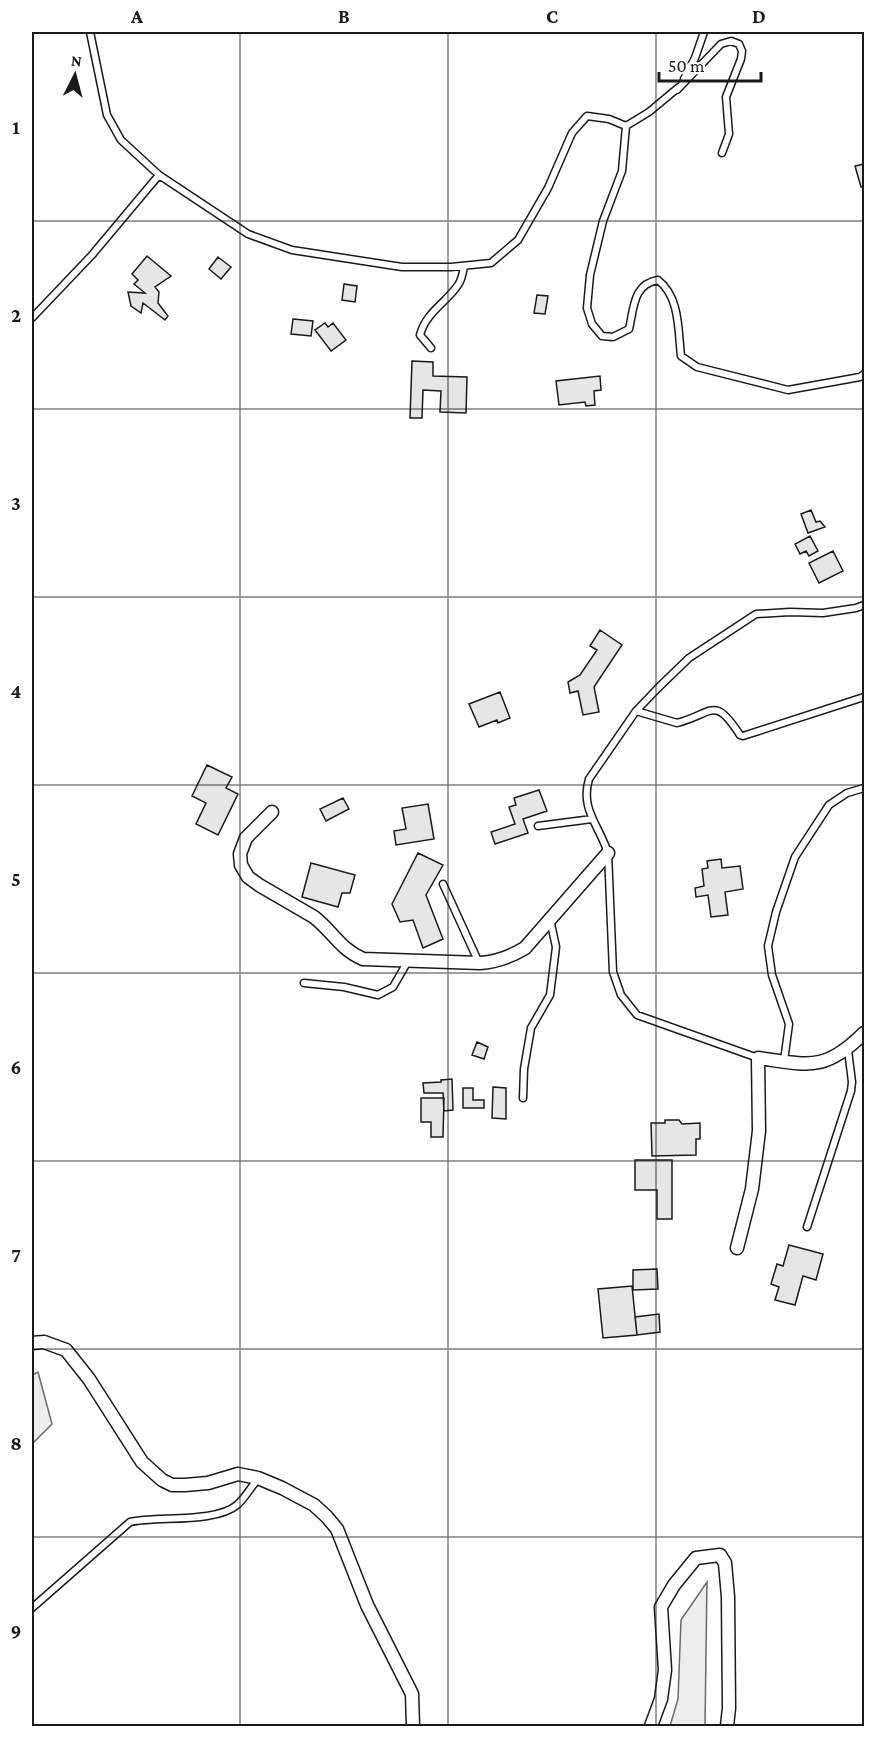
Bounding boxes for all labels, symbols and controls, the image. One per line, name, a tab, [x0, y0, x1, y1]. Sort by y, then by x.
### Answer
text: A	[130, 5, 144, 27]
text: B	[338, 5, 350, 27]
text: C	[546, 5, 558, 27]
text: D	[752, 5, 766, 27]
north arrow	[45, 45, 105, 105]
scale bar	[659, 45, 761, 83]
text: N	[70, 52, 83, 70]
text: 50 m	[668, 56, 705, 76]
text: 1	[12, 116, 20, 138]
text: 2	[11, 304, 21, 326]
text: 3	[11, 492, 21, 514]
text: 4	[11, 680, 22, 702]
text: 5	[11, 868, 21, 890]
text: 6	[11, 1056, 21, 1078]
text: 7	[11, 1244, 21, 1266]
text: 8	[10, 1432, 22, 1454]
text: 9	[11, 1620, 21, 1642]

